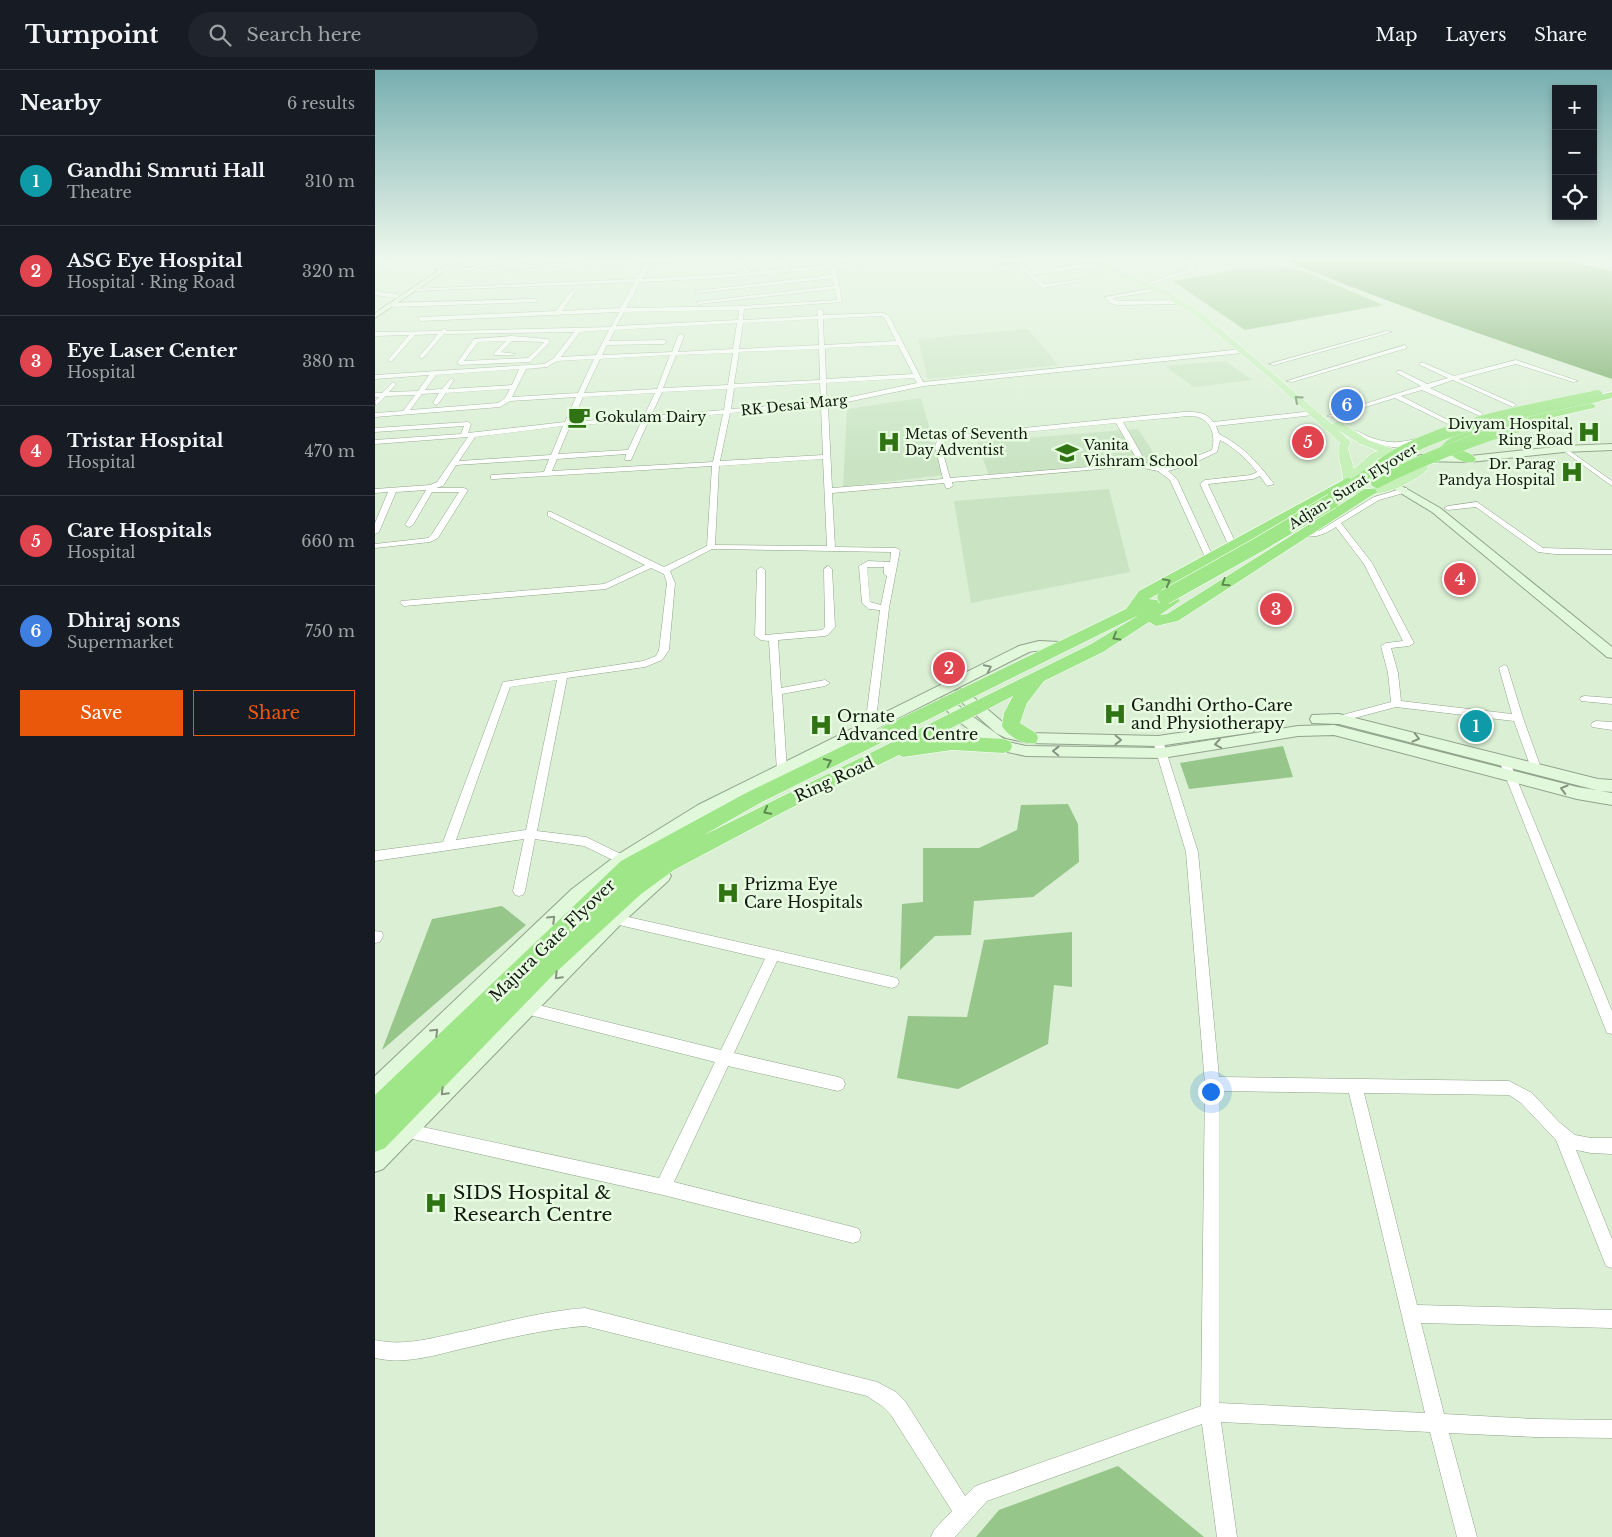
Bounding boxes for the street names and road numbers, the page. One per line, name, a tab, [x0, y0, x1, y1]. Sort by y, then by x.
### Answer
street label: RK Desai Marg	[740, 390, 849, 420]
street label: Adjan- Surat Flyover	[1284, 439, 1421, 534]
street label: Ring Road	[791, 752, 877, 806]
street label: Majura Gate Flyover	[485, 874, 619, 1005]

